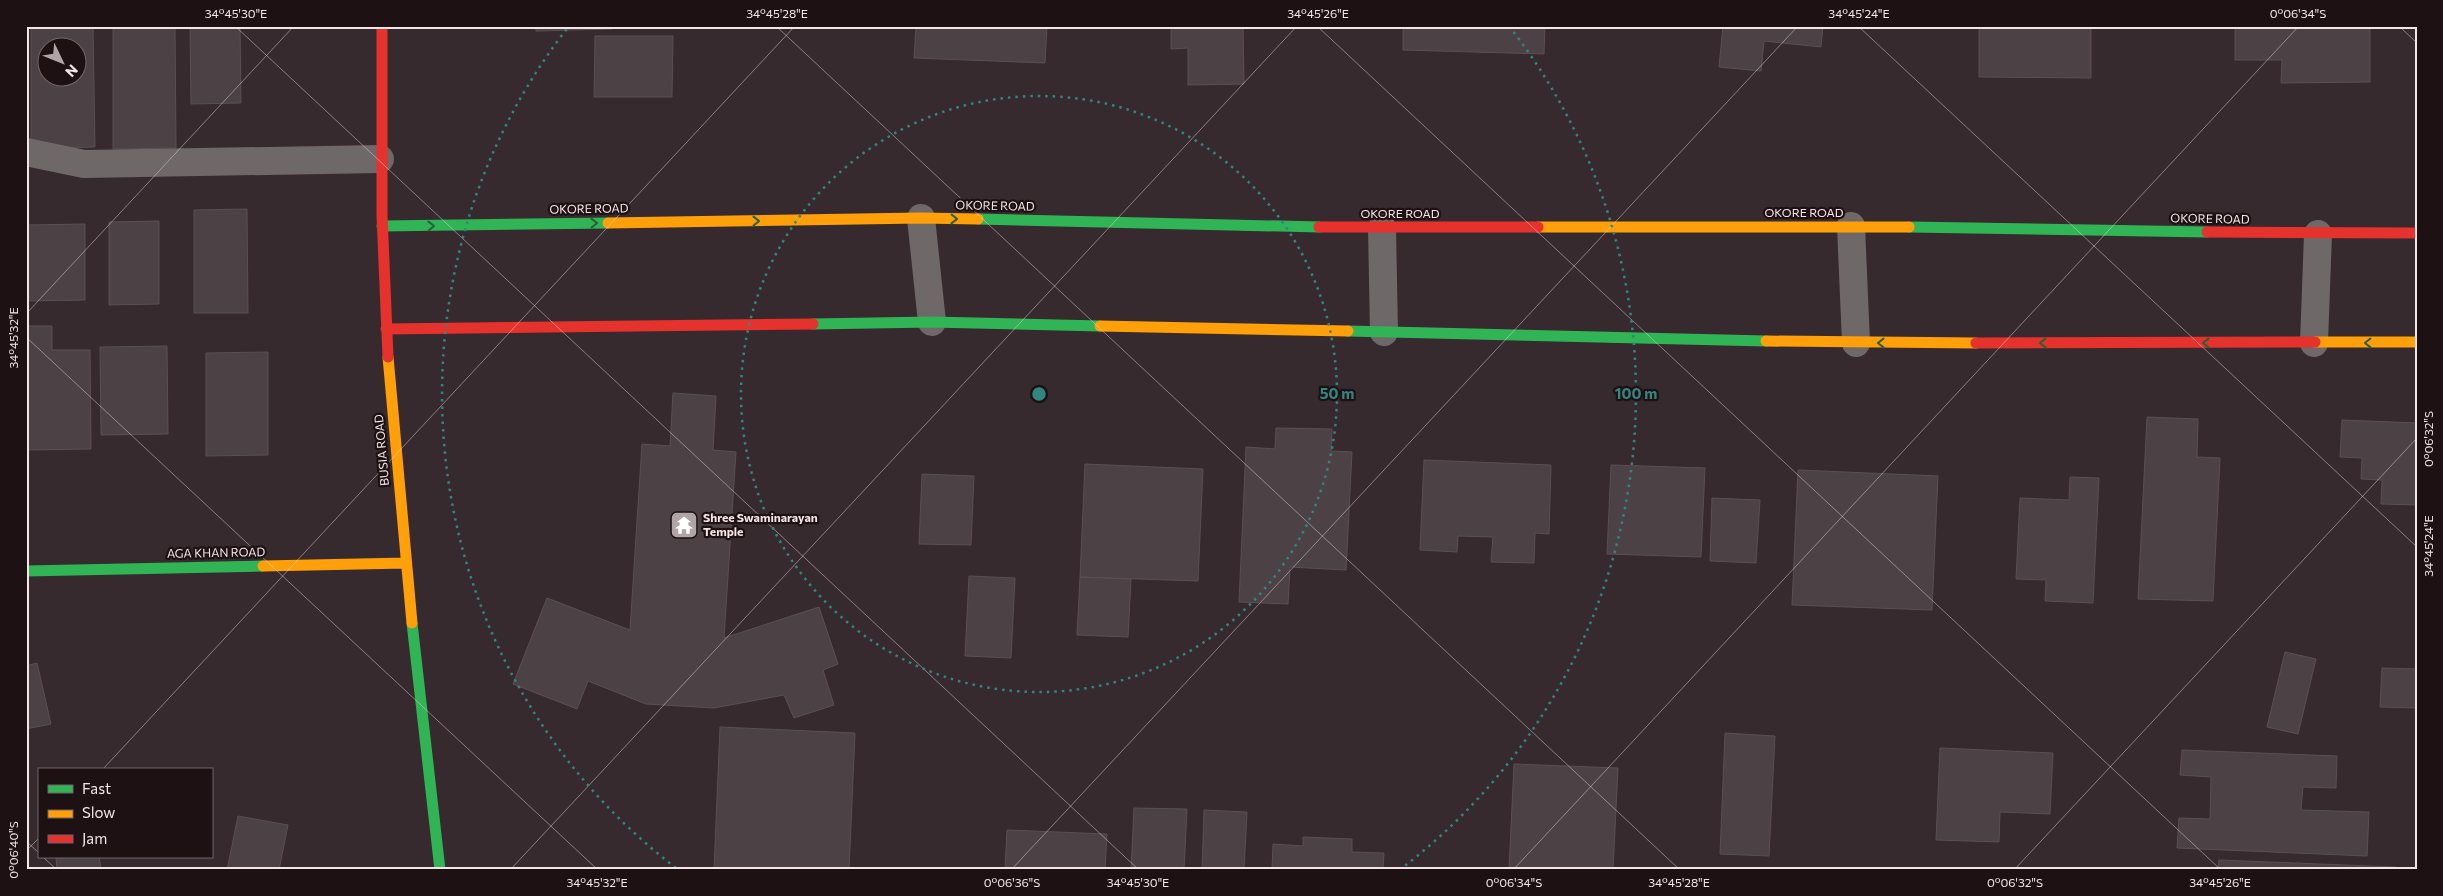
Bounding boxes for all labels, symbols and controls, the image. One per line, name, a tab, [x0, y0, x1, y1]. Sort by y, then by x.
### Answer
text: 34°45'30"E	[205, 6, 267, 20]
text: 34°45'28"E	[746, 6, 808, 20]
text: 34°45'26"E	[1287, 6, 1349, 20]
text: 34°45'24"E	[1828, 6, 1890, 20]
text: 0°06'34"S	[2270, 6, 2326, 20]
north arrow	[38, 38, 88, 88]
text: N	[62, 62, 82, 81]
street label: OKORE ROAD	[955, 197, 1035, 213]
street label: OKORE ROAD	[549, 200, 629, 216]
street label: OKORE ROAD	[1764, 205, 1844, 219]
street label: OKORE ROAD	[1360, 206, 1440, 220]
street label: OKORE ROAD	[2170, 210, 2250, 226]
one-way arrow	[950, 214, 958, 224]
one-way arrow	[752, 215, 760, 226]
one-way arrow	[590, 218, 598, 228]
one-way arrow	[428, 221, 435, 231]
text: 34°45'32"E	[6, 307, 20, 369]
one-way arrow	[2364, 337, 2372, 348]
one-way arrow	[1876, 338, 1884, 348]
one-way arrow	[2039, 338, 2046, 348]
one-way arrow	[2201, 338, 2209, 348]
text: 50 m	[1320, 384, 1354, 402]
text: 100 m	[1615, 384, 1657, 402]
centre of rings	[1030, 385, 1048, 403]
text: 0°06'32"S	[2421, 411, 2435, 467]
street label: BUSIA ROAD	[371, 414, 391, 487]
temple icon: Shree Swaminarayan Temple	[669, 510, 699, 540]
place label: Shree Swaminarayan Temple	[703, 510, 818, 538]
text: 34°45'24"E	[2421, 515, 2435, 577]
street label: AGA KHAN ROAD	[167, 544, 265, 560]
legend	[38, 768, 212, 858]
text: Fast	[82, 779, 111, 797]
text: Slow	[82, 803, 115, 821]
text: 0°06'40"S	[6, 821, 20, 879]
text: Jam	[82, 829, 107, 847]
text: 34°45'32"E	[566, 875, 628, 889]
text: 0°06'36"S	[984, 875, 1040, 889]
text: 34°45'30"E	[1107, 875, 1169, 889]
text: 0°06'34"S	[1486, 875, 1542, 889]
text: 34°45'28"E	[1648, 875, 1710, 889]
text: 0°06'32"S	[1987, 875, 2043, 889]
text: 34°45'26"E	[2189, 875, 2251, 889]

